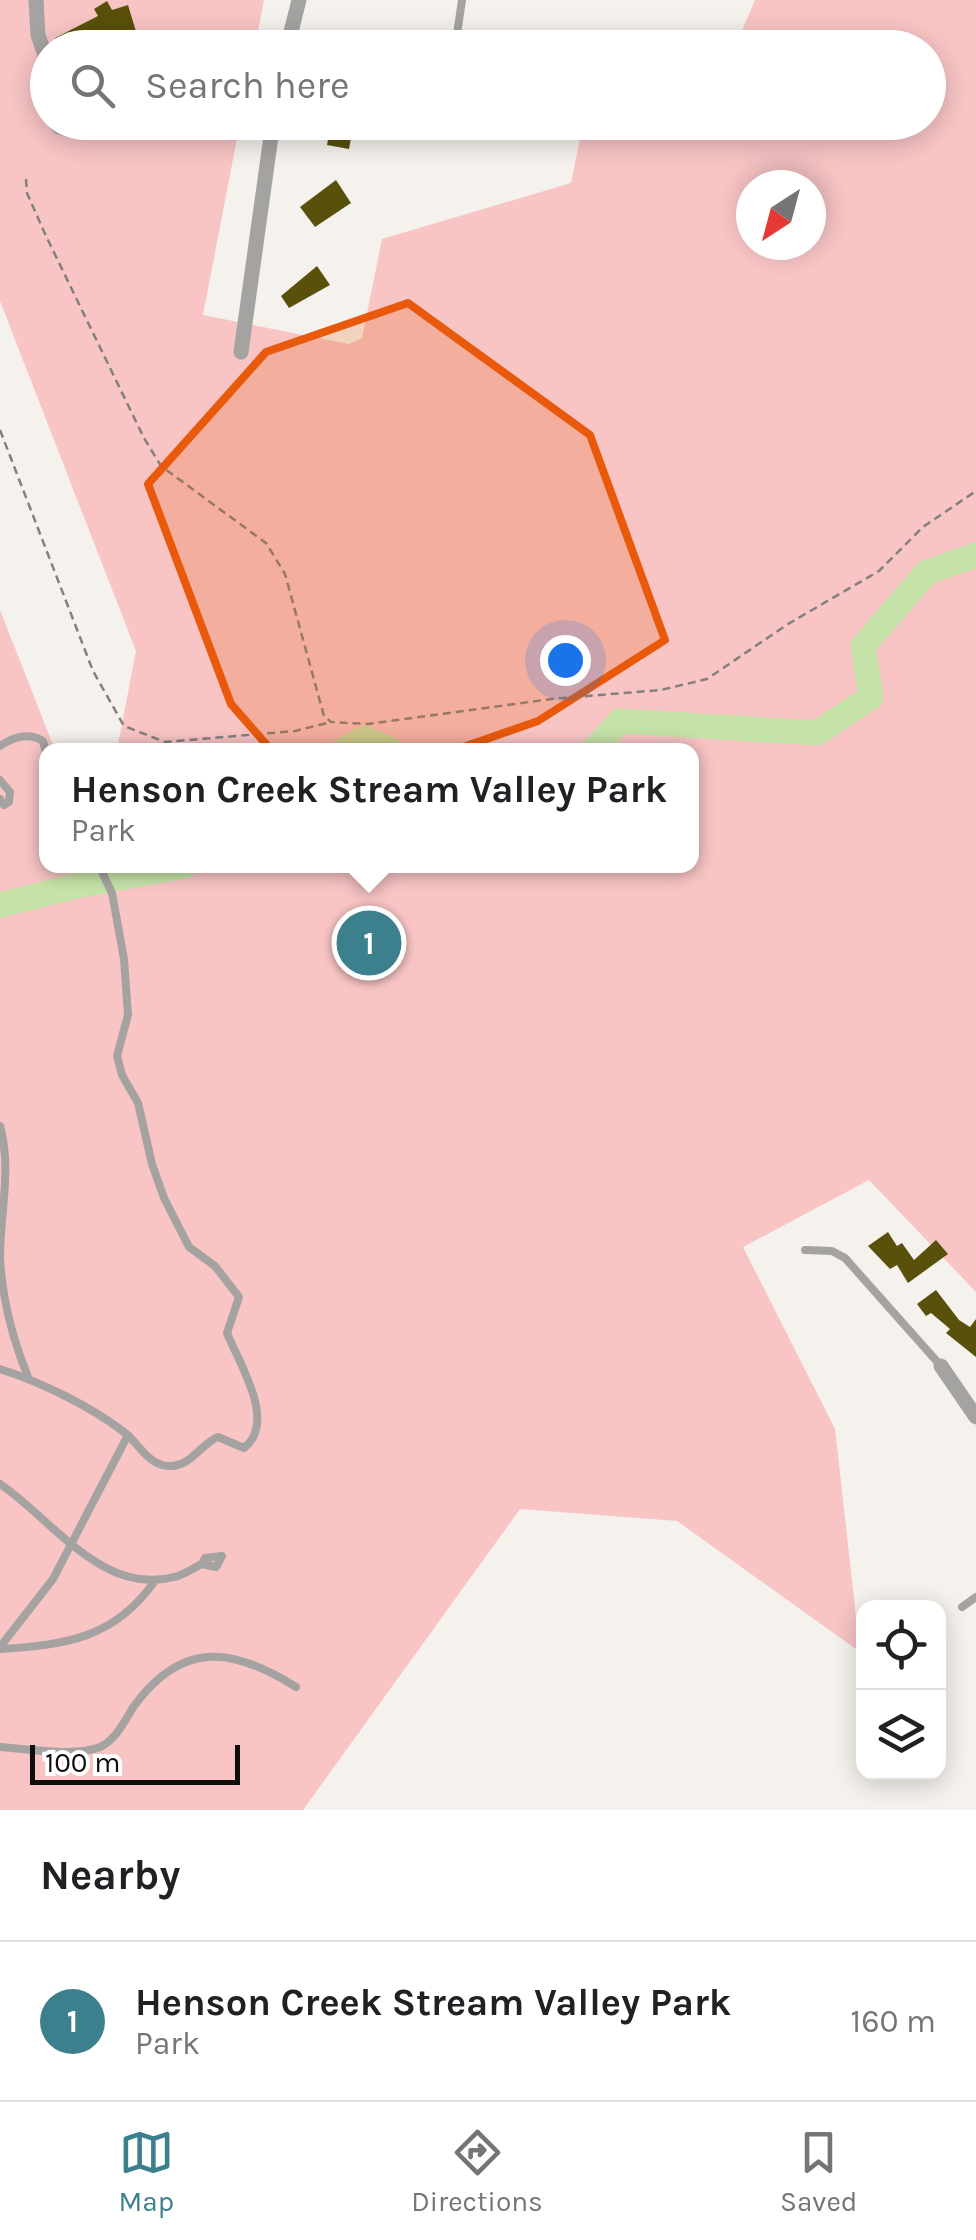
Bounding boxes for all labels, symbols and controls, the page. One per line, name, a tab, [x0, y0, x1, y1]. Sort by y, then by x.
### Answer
search box	[30, 30, 946, 140]
icon: search	[65, 58, 120, 113]
text: Search here	[145, 63, 349, 108]
north arrow	[736, 170, 826, 260]
your location	[540, 635, 591, 686]
popup	[39, 743, 699, 873]
text: Henson Creek Stream Valley Park	[71, 767, 667, 812]
text: Park	[71, 812, 136, 849]
pin: 1	[336, 906, 402, 980]
map controls	[856, 1600, 946, 1780]
button: locate	[856, 1600, 946, 1690]
button: layers	[856, 1690, 946, 1780]
scale bar	[30, 1740, 240, 1784]
text: 100 m	[45, 1746, 120, 1779]
text: Nearby	[40, 1850, 180, 1900]
text: Henson Creek Stream Valley Park	[135, 1980, 731, 2025]
text: 1	[67, 2003, 78, 2040]
text: 160 m	[851, 2003, 936, 2040]
text: Park	[135, 2025, 200, 2062]
tab: Map	[119, 2125, 174, 2218]
tab: Directions	[411, 2125, 543, 2218]
tab: Saved	[780, 2125, 857, 2218]

